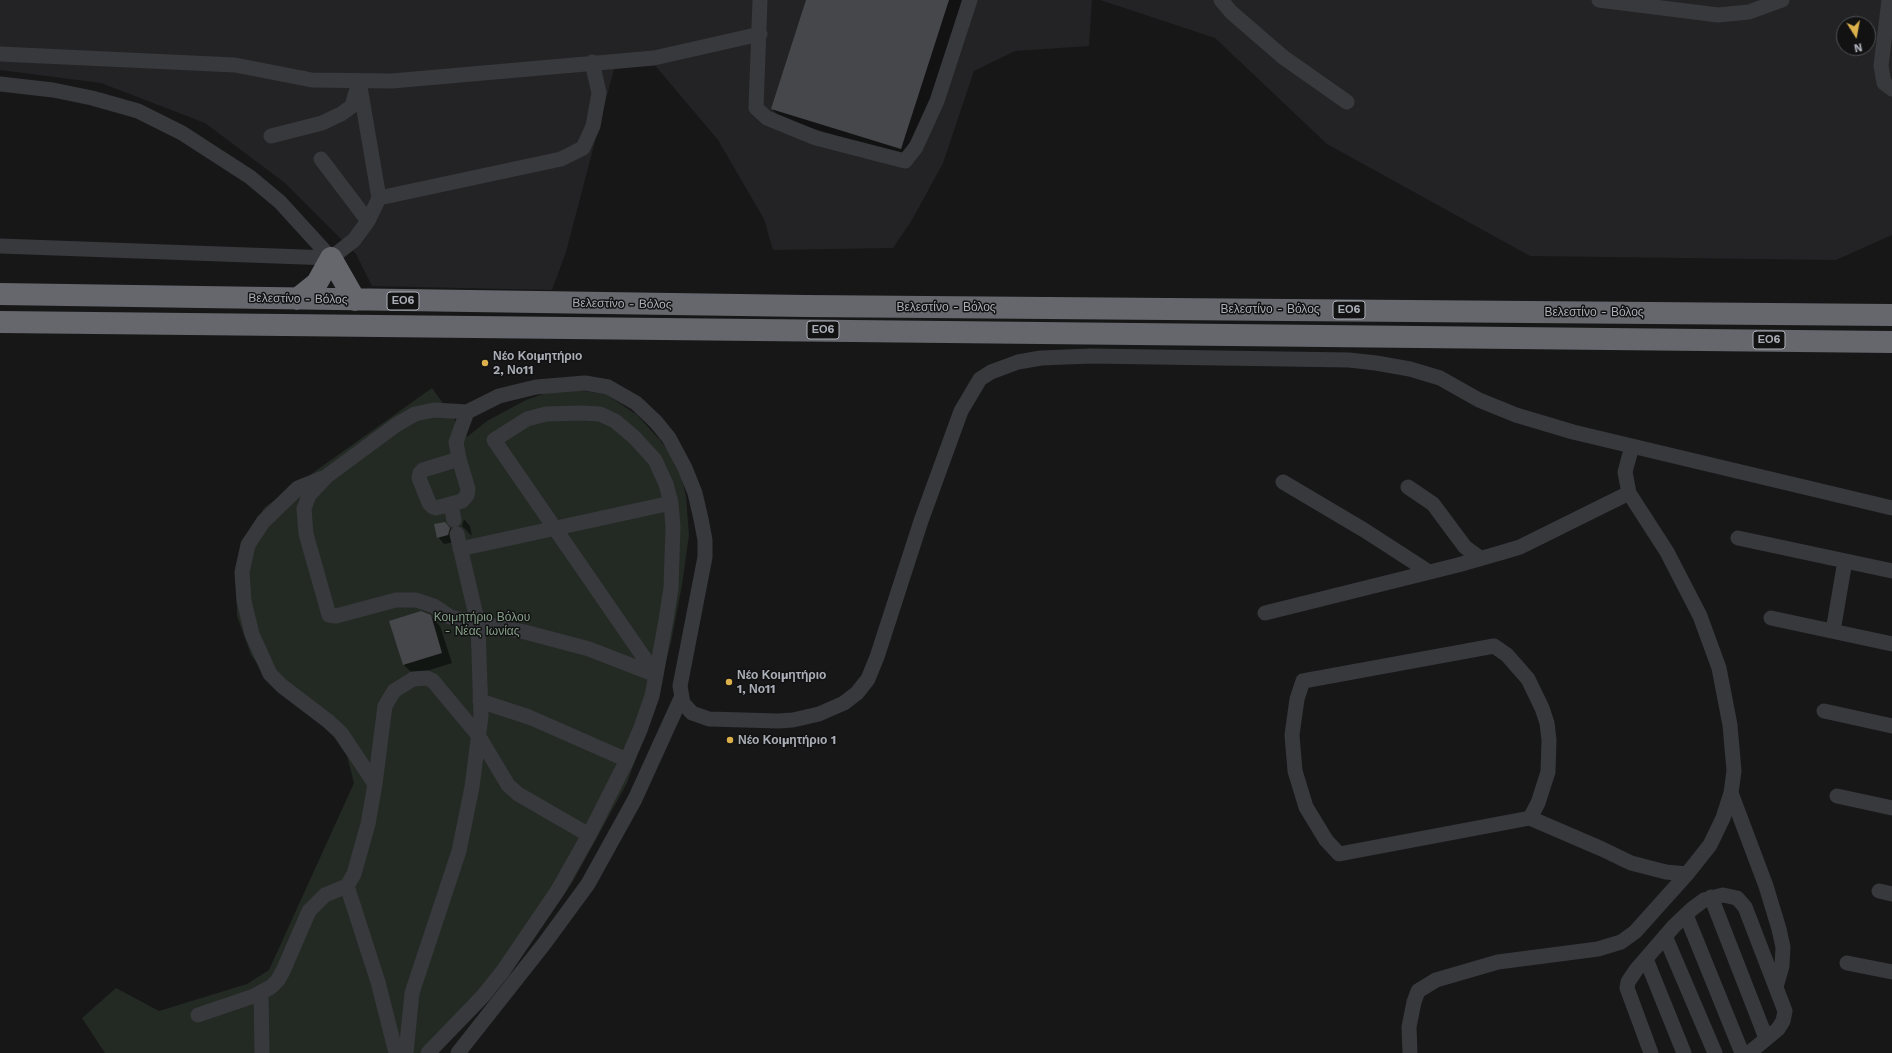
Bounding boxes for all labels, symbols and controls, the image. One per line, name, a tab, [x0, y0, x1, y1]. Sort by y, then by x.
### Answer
north arrow	[1836, 16, 1876, 56]
text: N	[1853, 40, 1863, 54]
street label: Βελεστίνο - Βόλος	[248, 291, 348, 307]
road number: ΕΟ6	[387, 292, 419, 310]
street label: Βελεστίνο - Βόλος	[572, 296, 672, 312]
street label: Βελεστίνο - Βόλος	[896, 300, 996, 314]
road number: ΕΟ6	[1333, 301, 1365, 319]
street label: Βελεστίνο - Βόλος	[1220, 302, 1320, 316]
street label: Βελεστίνο - Βόλος	[1544, 305, 1644, 319]
road number: ΕΟ6	[807, 321, 839, 339]
road number: ΕΟ6	[1753, 331, 1785, 349]
place label: Νέο Κοιμητήριο 2, Νο11	[493, 349, 582, 377]
marker: Νέο Κοιμητήριο 2, Νο11	[480, 358, 490, 368]
park label: Κοιμητήριο Βόλου - Νέας Ιωνίας	[434, 610, 530, 638]
place label: Νέο Κοιμητήριο 1, Νο11	[737, 668, 826, 696]
marker: Νέο Κοιμητήριο 1, Νο11	[724, 677, 734, 687]
place label: Νέο Κοιμητήριο 1	[738, 733, 836, 747]
marker: Νέο Κοιμητήριο 1	[725, 735, 735, 745]

